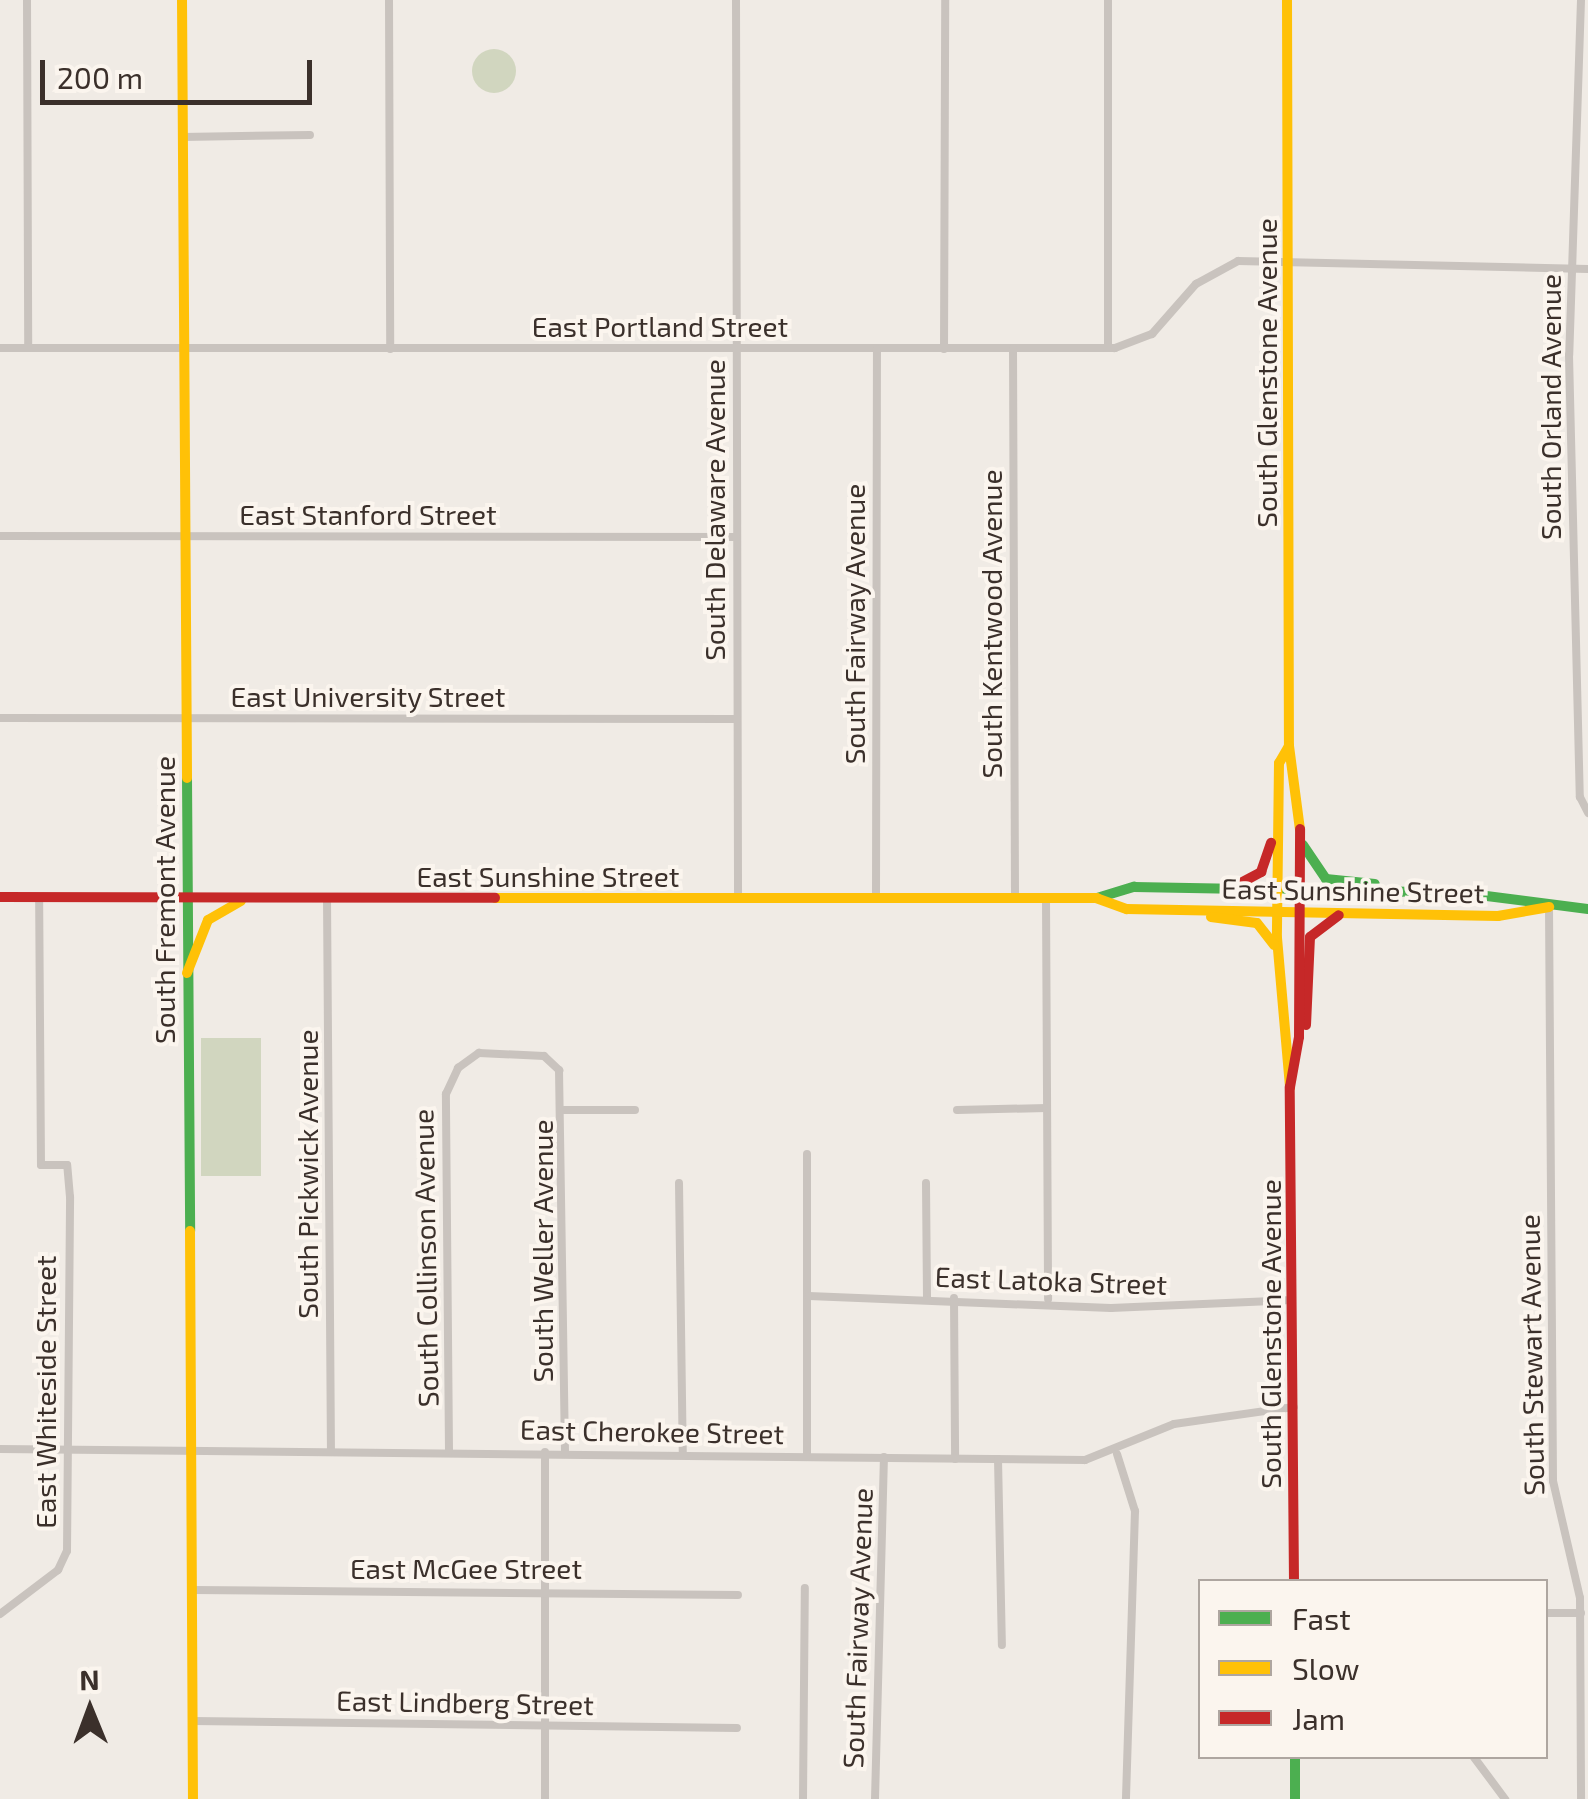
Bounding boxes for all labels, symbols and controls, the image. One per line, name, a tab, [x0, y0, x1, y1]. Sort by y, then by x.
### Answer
scale bar	[45, 40, 318, 102]
text: 200 m	[57, 59, 143, 95]
street label: South Glenstone Avenue	[1249, 218, 1283, 528]
street label: South Orland Avenue	[1533, 274, 1567, 540]
street label: East Portland Street	[532, 309, 788, 343]
street label: South Delaware Avenue	[697, 359, 731, 661]
street label: South Kentwood Avenue	[974, 469, 1008, 779]
street label: South Fairway Avenue	[837, 483, 871, 765]
street label: East Stanford Street	[239, 497, 497, 531]
street label: East University Street	[230, 679, 506, 713]
street label: South Fremont Avenue	[147, 756, 181, 1044]
street label: East Sunshine Street	[417, 859, 679, 893]
street label: East Sunshine Street	[1221, 871, 1485, 909]
street label: South Pickwick Avenue	[290, 1029, 324, 1319]
street label: South Collinson Avenue	[406, 1108, 444, 1408]
street label: South Weller Avenue	[525, 1119, 559, 1383]
street label: South Glenstone Avenue	[1253, 1179, 1287, 1489]
street label: South Stewart Avenue	[1512, 1214, 1550, 1496]
street label: East Whiteside Street	[28, 1255, 62, 1529]
street label: East Latoka Street	[934, 1259, 1168, 1301]
street label: East Cherokee Street	[520, 1412, 784, 1450]
street label: South Fairway Avenue	[835, 1487, 879, 1769]
street label: East McGee Street	[350, 1551, 582, 1585]
legend	[1198, 1579, 1548, 1759]
text: Fast	[1292, 1600, 1351, 1636]
text: Slow	[1292, 1650, 1359, 1686]
north arrow	[40, 1659, 140, 1759]
text: N	[79, 1662, 100, 1696]
street label: East Lindberg Street	[336, 1683, 594, 1721]
text: Jam	[1292, 1700, 1345, 1736]

